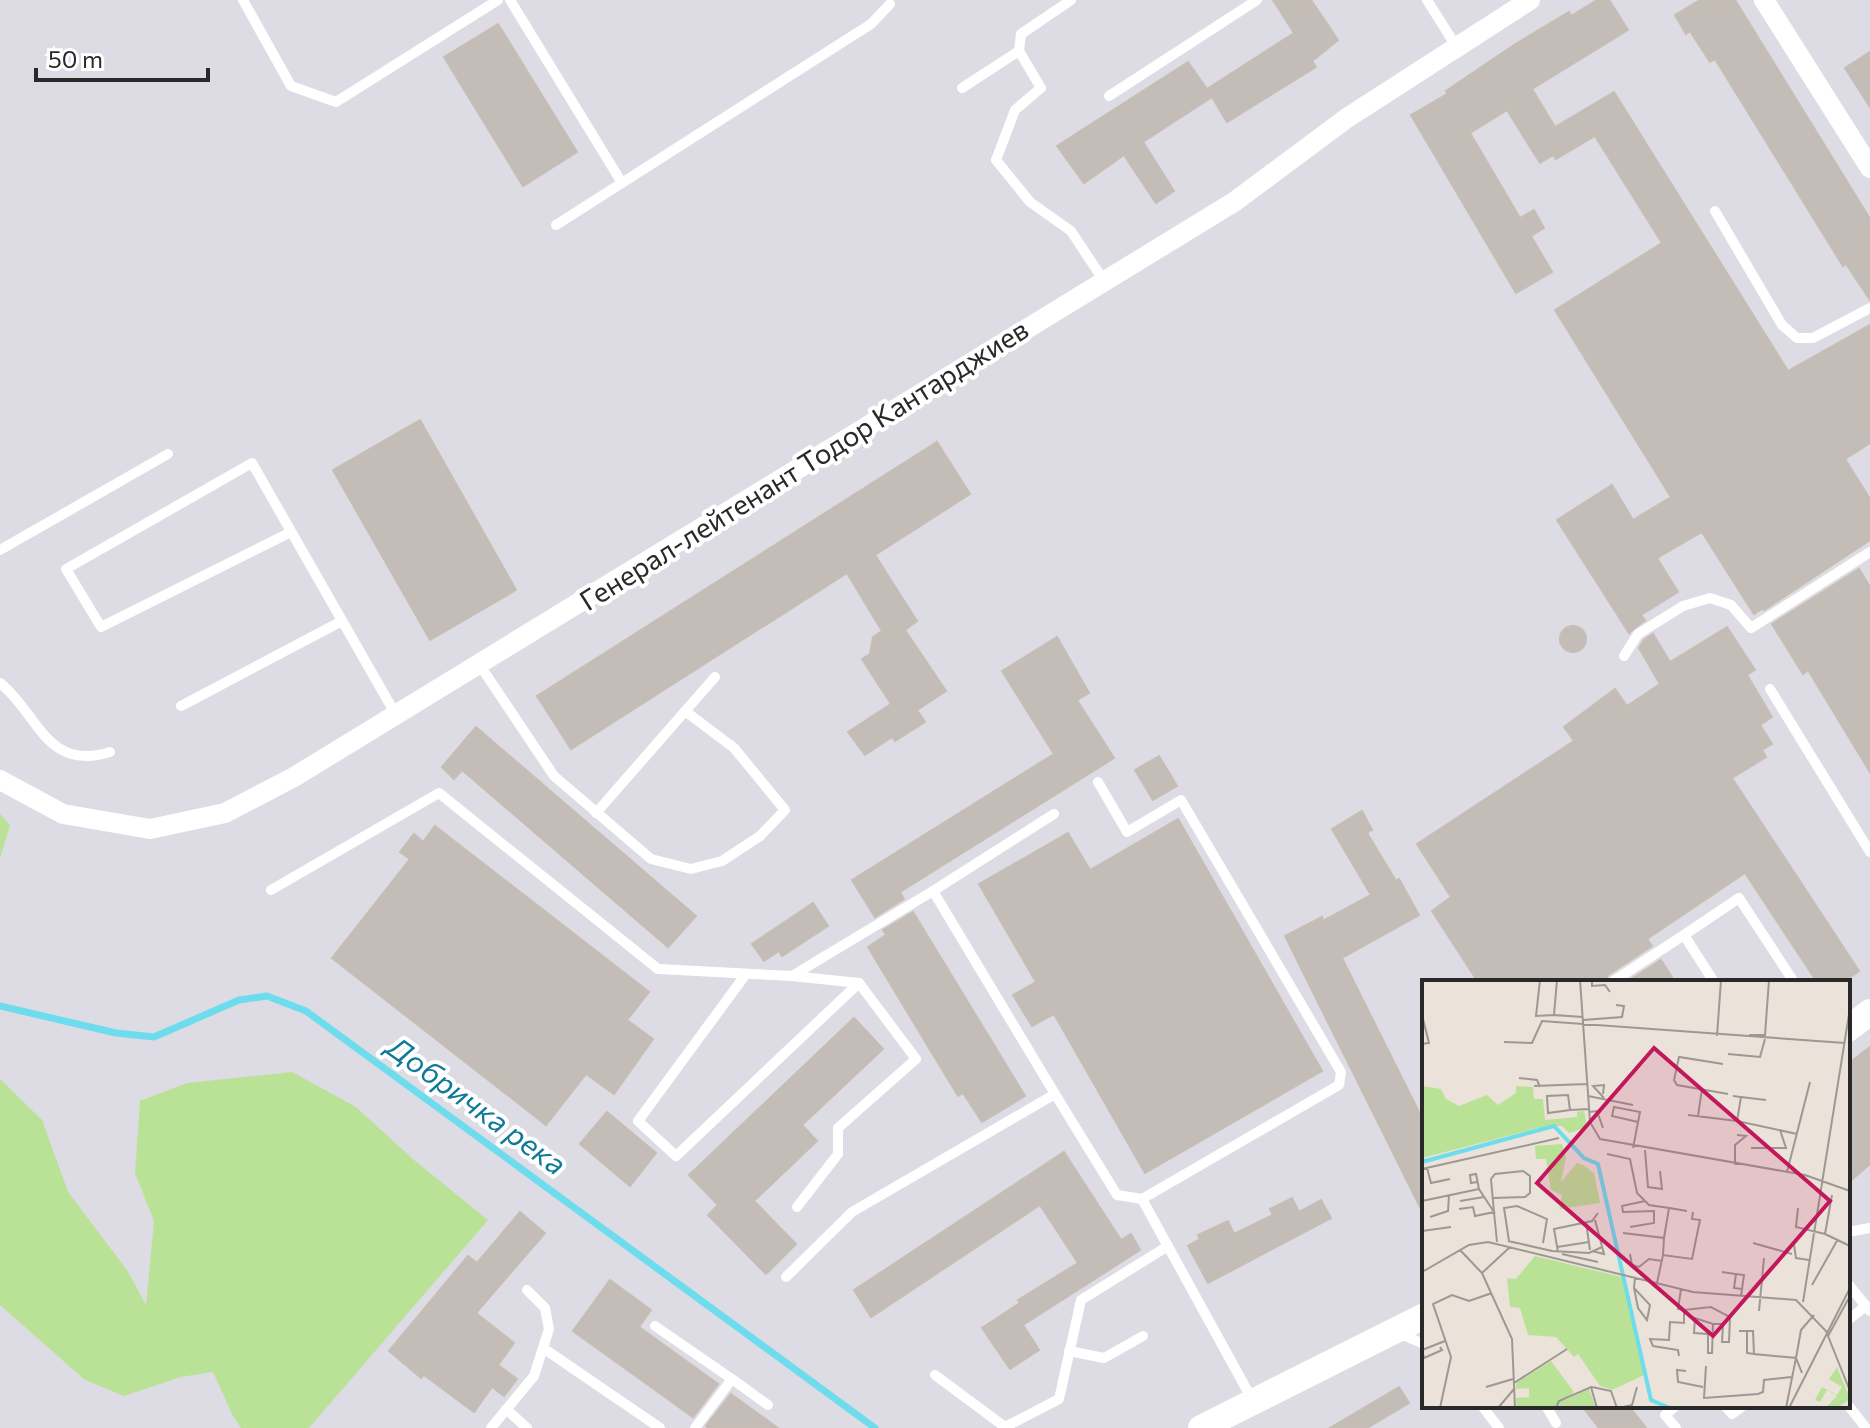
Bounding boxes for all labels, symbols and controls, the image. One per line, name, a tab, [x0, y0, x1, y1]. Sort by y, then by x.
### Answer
scale bar	[36, 32, 208, 82]
text: 50 m	[48, 44, 103, 73]
street label: Генерал-лейтенант Тодор Кантарджиев	[573, 311, 1034, 617]
inset map	[1422, 980, 1850, 1408]
water label: Добричка река	[378, 1025, 574, 1181]

